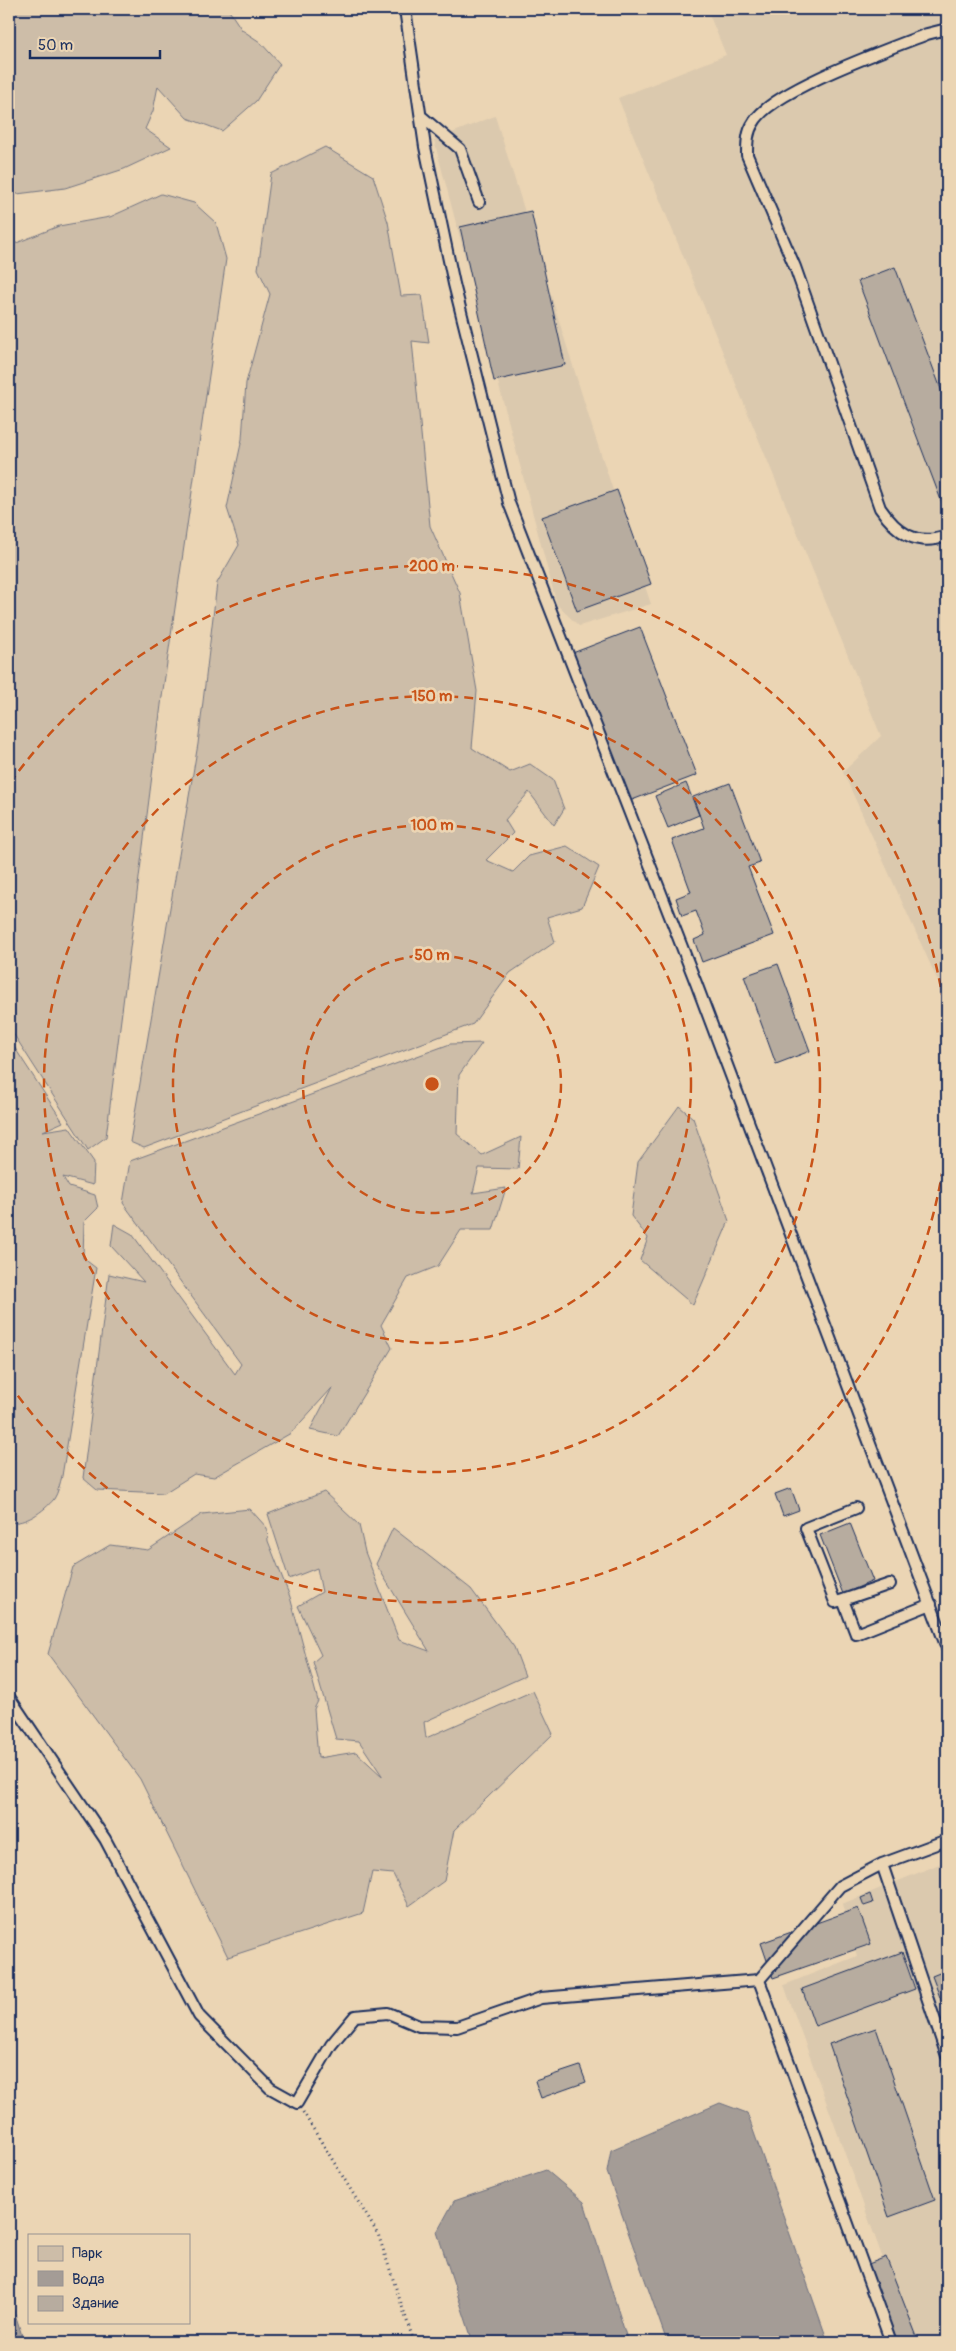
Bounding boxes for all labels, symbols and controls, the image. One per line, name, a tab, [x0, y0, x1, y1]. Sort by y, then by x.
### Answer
scale bar	[30, 28, 160, 60]
text: 50 m	[38, 36, 73, 55]
text: 200 m	[409, 557, 455, 576]
text: 150 m	[412, 687, 452, 706]
text: 100 m	[411, 816, 453, 835]
text: 50 m	[415, 946, 449, 965]
centre of rings	[423, 1075, 441, 1093]
legend	[28, 2234, 190, 2324]
text: Парк	[72, 2244, 103, 2263]
text: Вода	[72, 2270, 105, 2289]
text: Здание	[72, 2294, 119, 2313]

